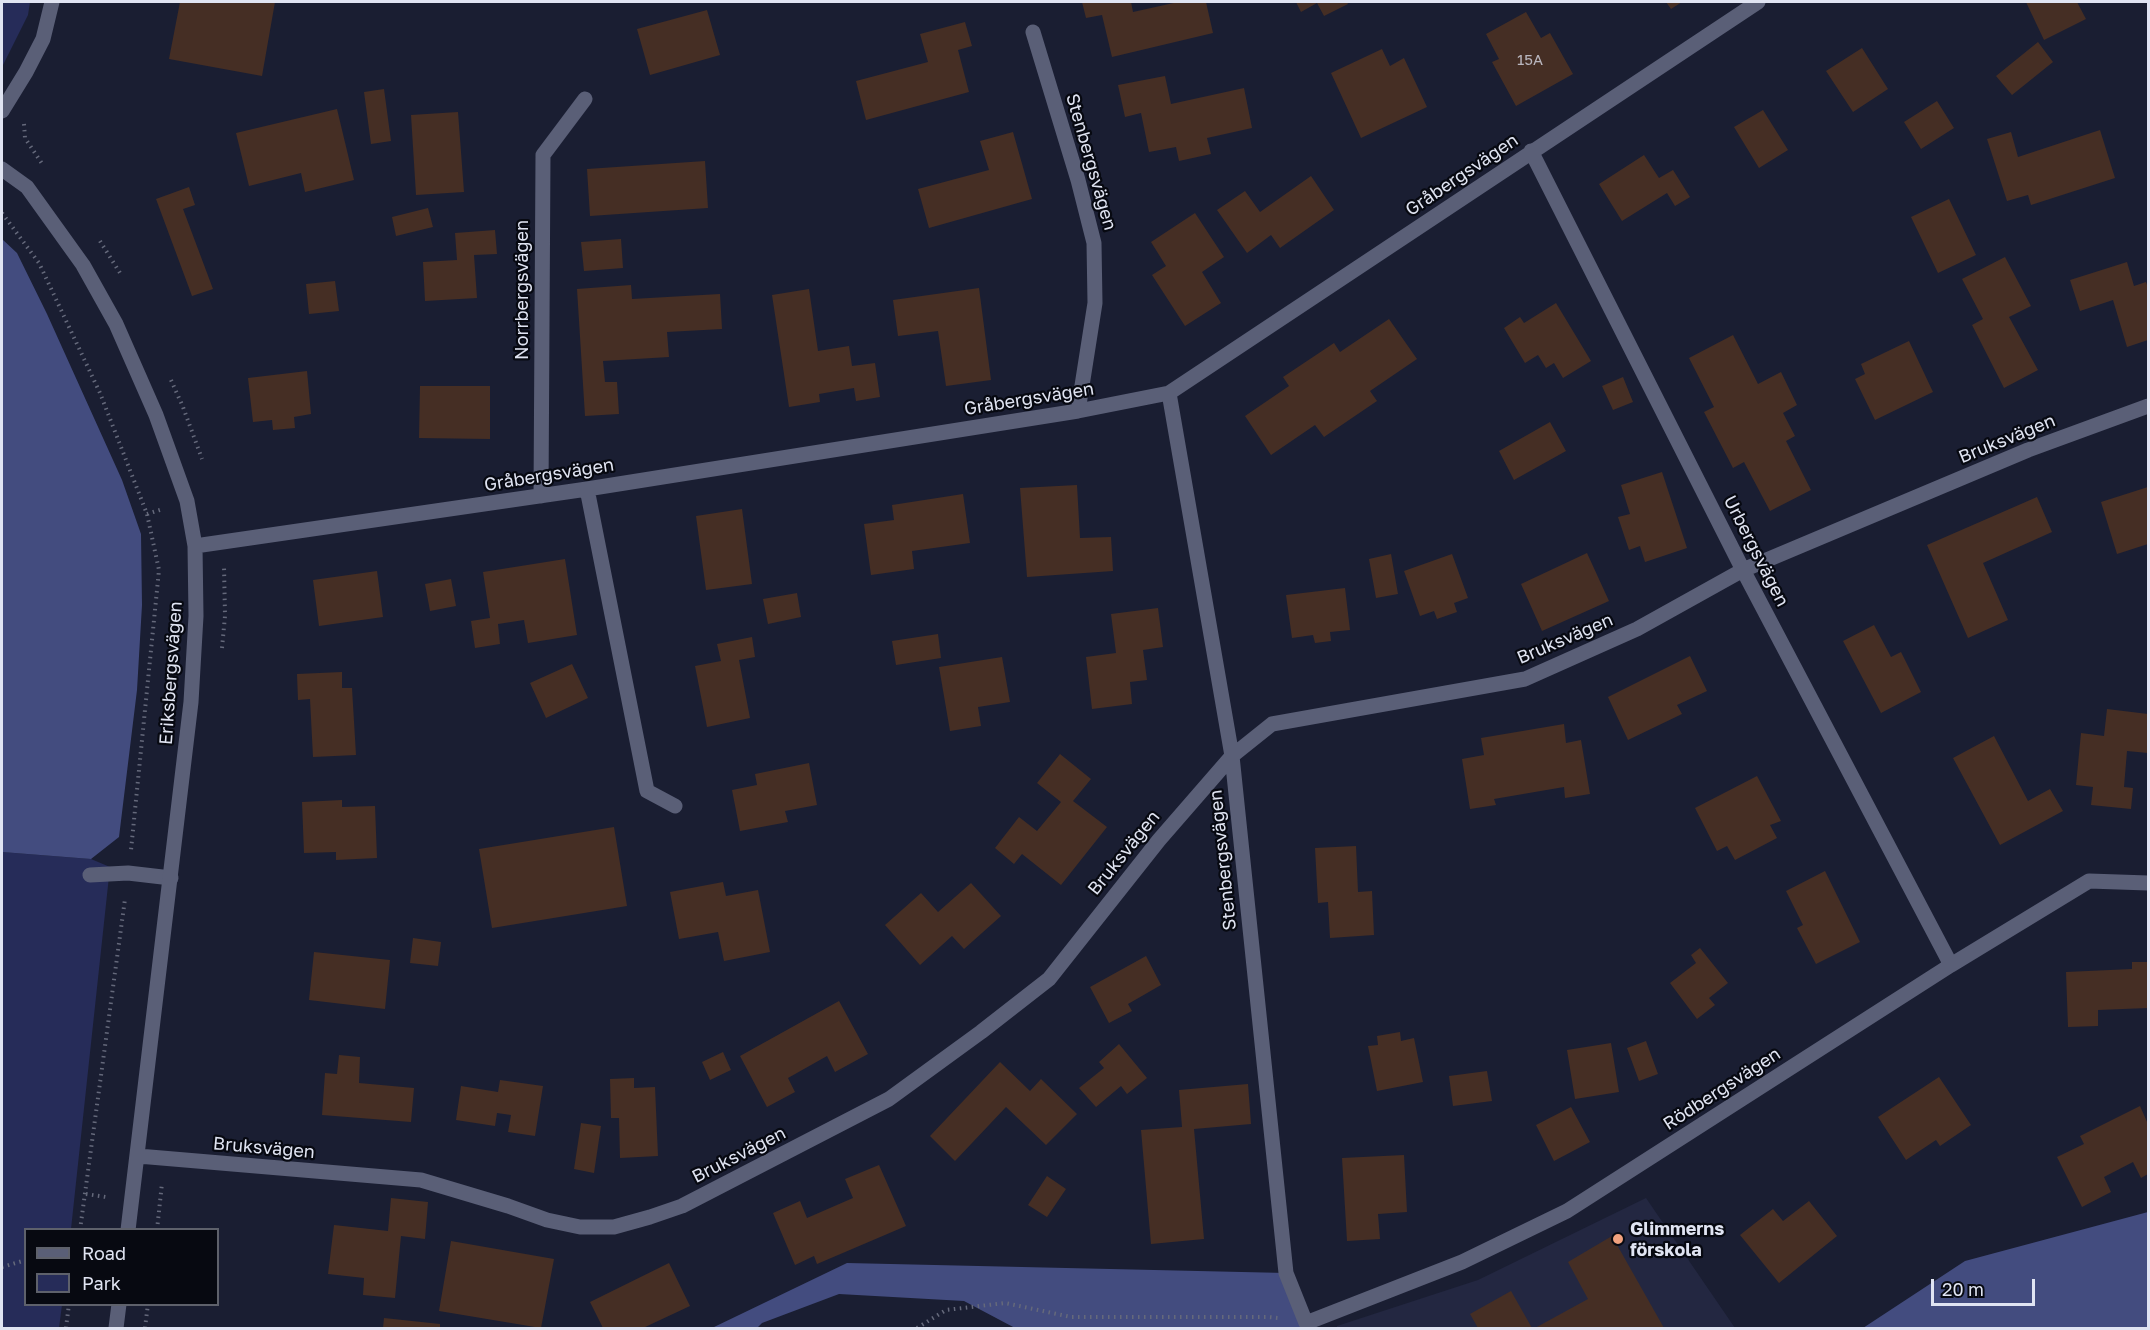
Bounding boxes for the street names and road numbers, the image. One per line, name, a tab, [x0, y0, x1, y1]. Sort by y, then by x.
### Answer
street label: Stenbergsvägen	[1061, 91, 1121, 233]
street label: Gråbergsvägen	[1402, 129, 1522, 221]
street label: Norrbergsvägen	[511, 220, 533, 360]
street label: Gråbergsvägen	[963, 378, 1095, 420]
street label: Bruksvägen	[1956, 410, 2058, 468]
street label: Gråbergsvägen	[483, 454, 615, 496]
street label: Urbergsvägen	[1719, 492, 1793, 610]
street label: Eriksbergsvägen	[155, 600, 187, 746]
street label: Bruksvägen	[1514, 609, 1616, 669]
street label: Stenbergsvägen	[1205, 789, 1241, 931]
street label: Bruksvägen	[1083, 807, 1165, 899]
street label: Rödbergsvägen	[1659, 1043, 1785, 1135]
street label: Bruksvägen	[689, 1122, 789, 1188]
street label: Bruksvägen	[212, 1133, 316, 1163]

